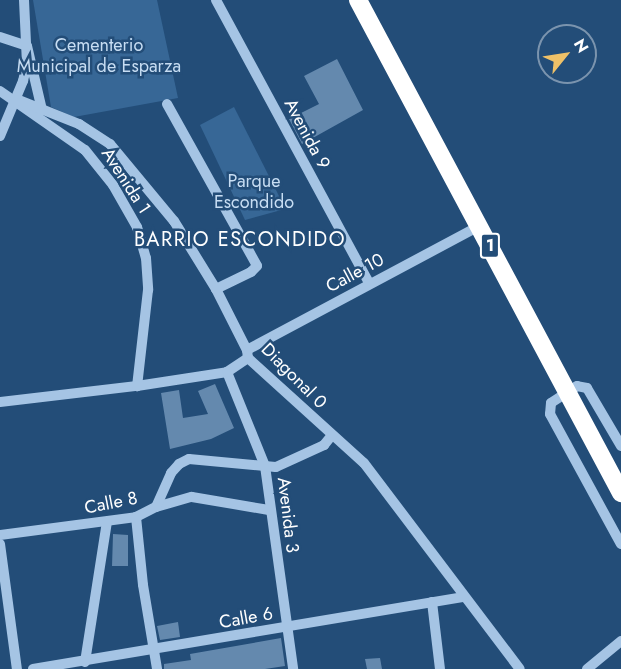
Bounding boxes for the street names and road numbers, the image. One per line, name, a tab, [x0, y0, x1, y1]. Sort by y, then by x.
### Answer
street label: Avenida 9	[279, 95, 335, 173]
street label: Avenida 1	[97, 144, 155, 218]
road number: 1	[480, 233, 500, 259]
street label: Calle 10	[322, 249, 388, 297]
street label: Diagonal 0	[257, 339, 331, 413]
street label: Avenida 3	[273, 476, 303, 554]
street label: Calle 8	[83, 487, 139, 519]
street label: Calle 6	[217, 603, 275, 633]

